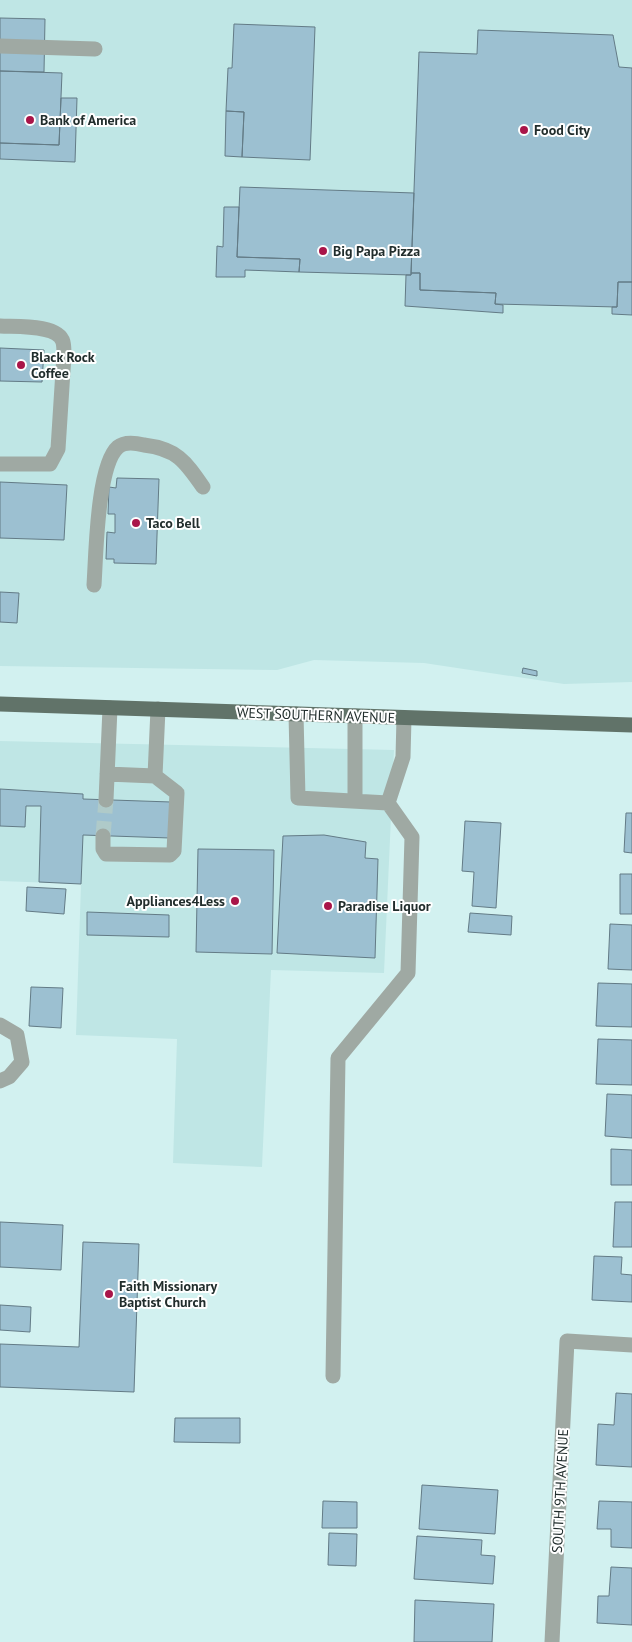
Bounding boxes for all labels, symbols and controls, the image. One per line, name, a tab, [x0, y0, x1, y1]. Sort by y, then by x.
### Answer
place label: Bank of America	[40, 111, 136, 129]
marker: Bank of America	[24, 114, 36, 126]
place label: Food City	[534, 121, 590, 139]
marker: Food City	[518, 124, 530, 136]
place label: Big Papa Pizza	[333, 242, 420, 260]
marker: Big Papa Pizza	[317, 245, 329, 257]
place label: Black Rock Coffee	[31, 348, 95, 382]
marker: Black Rock Coffee	[15, 359, 27, 371]
place label: Taco Bell	[146, 514, 201, 532]
marker: Taco Bell	[130, 517, 142, 529]
street label: WEST SOUTHERN AVENUE	[237, 703, 395, 727]
place label: Appliances4Less	[127, 892, 225, 910]
marker: Appliances4Less	[229, 895, 241, 907]
place label: Paradise Liquor	[338, 897, 431, 915]
marker: Paradise Liquor	[322, 900, 334, 912]
place label: Faith Missionary Baptist Church	[119, 1277, 217, 1311]
marker: Faith Missionary Baptist Church	[103, 1288, 115, 1300]
street label: SOUTH 9TH AVENUE	[548, 1428, 572, 1554]

